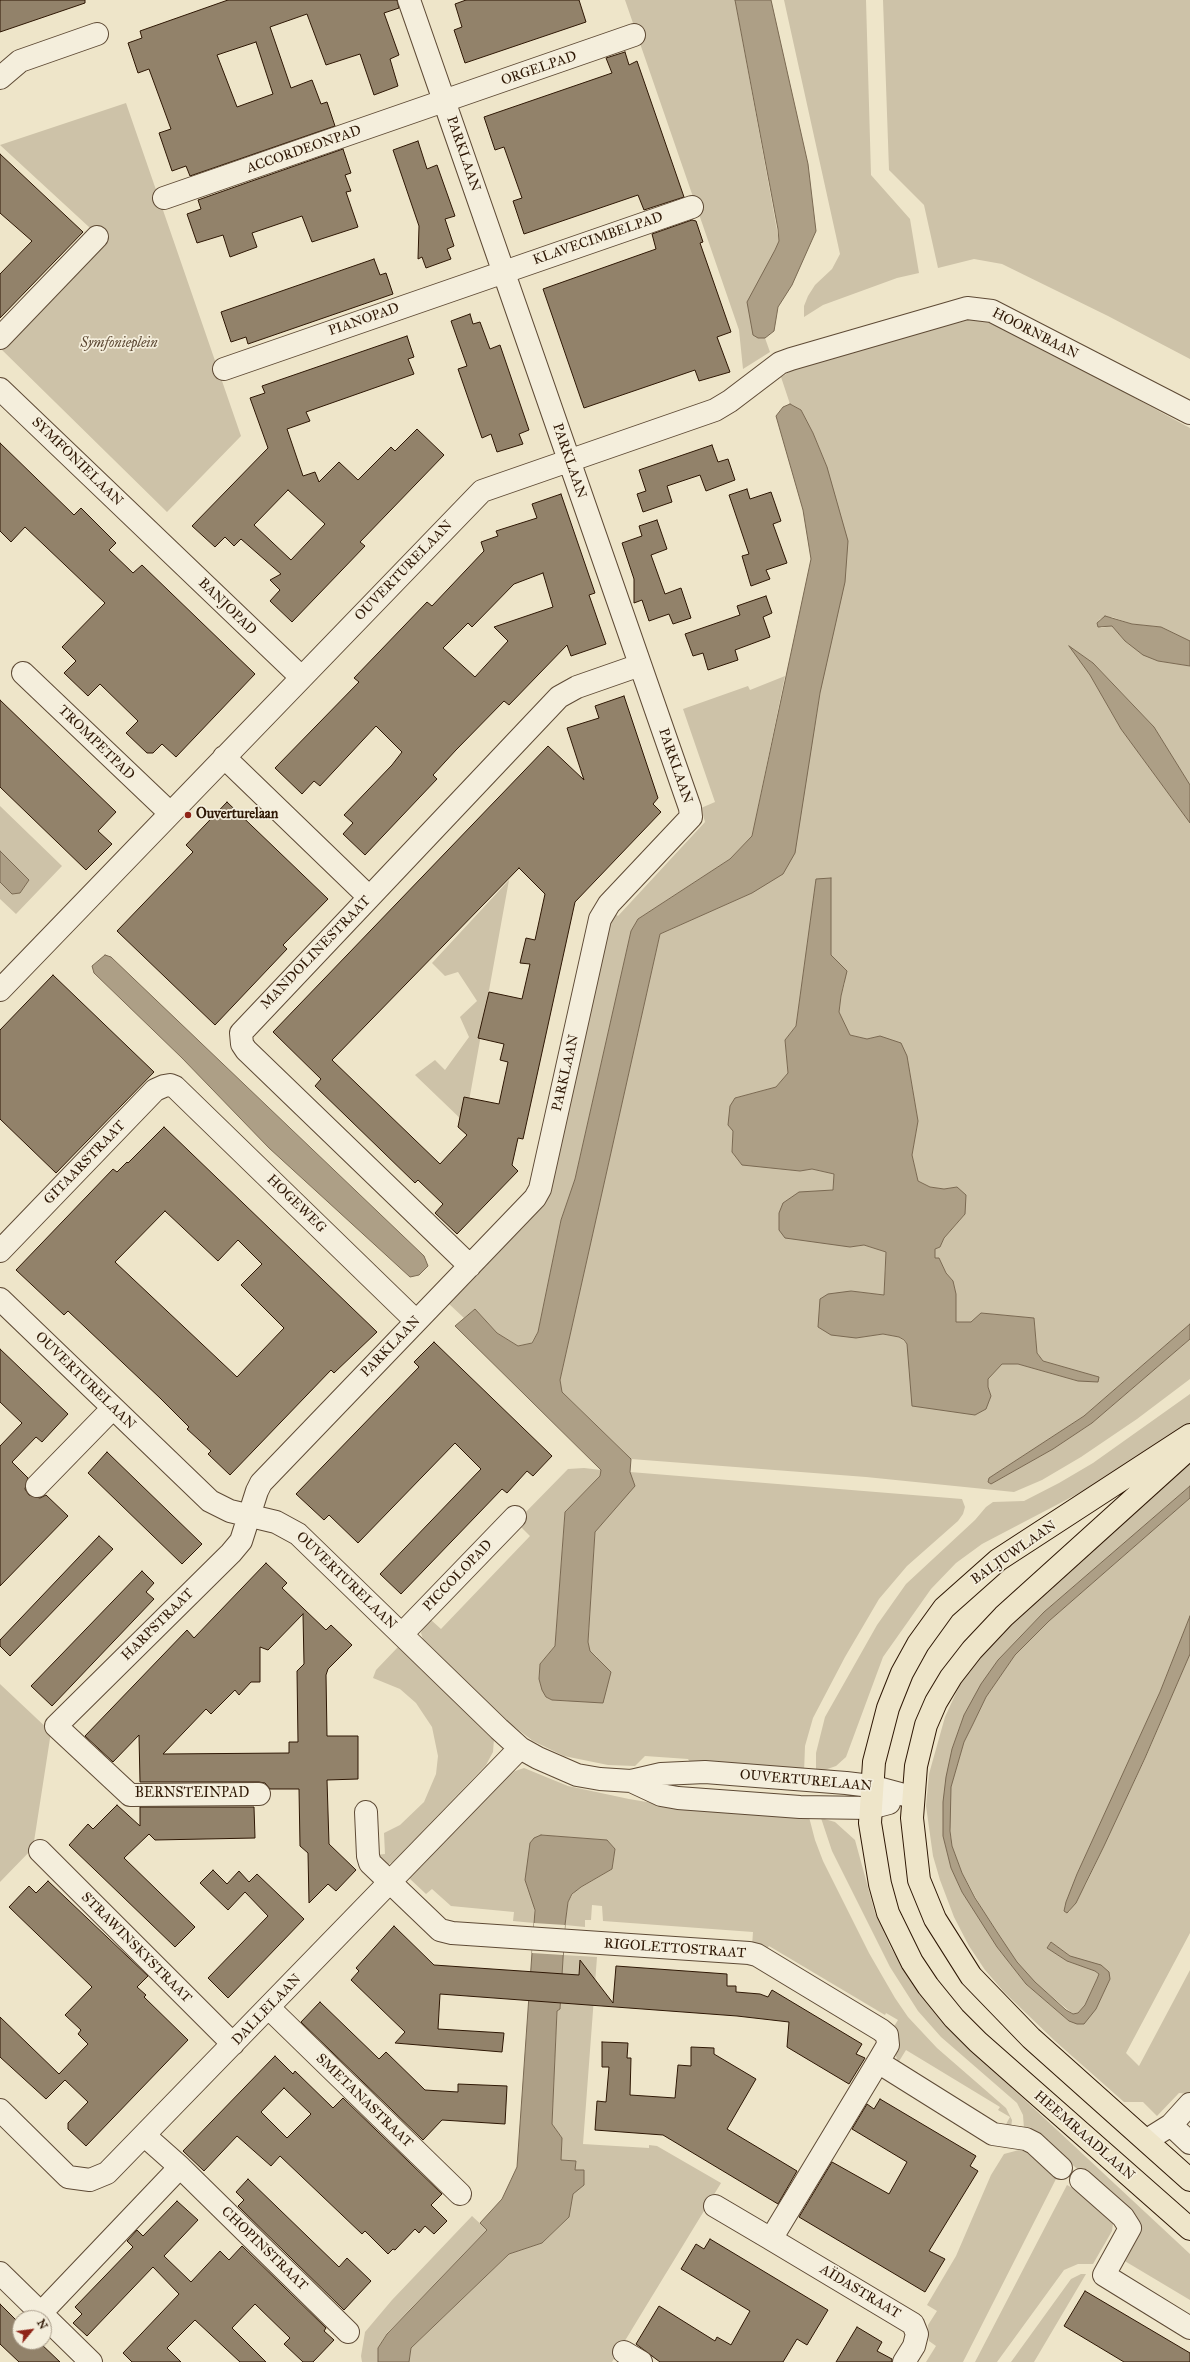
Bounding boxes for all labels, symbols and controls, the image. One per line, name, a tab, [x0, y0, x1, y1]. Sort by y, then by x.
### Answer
street label: ORGELPAD	[499, 48, 579, 90]
street label: PARKLAAN	[442, 114, 484, 194]
street label: ACCORDEONPAD	[245, 123, 363, 177]
street label: KLAVECIMBELPAD	[531, 209, 665, 269]
street label: PIANOPAD	[326, 300, 402, 340]
street label: HOORNBAAN	[989, 305, 1081, 363]
park label: Symfonieplein	[80, 336, 158, 352]
street label: SYMFONIELAAN	[28, 414, 126, 510]
street label: PARKLAAN	[548, 421, 590, 501]
street label: OUVERTURELAAN	[352, 517, 456, 625]
street label: BANJOPAD	[194, 575, 260, 639]
street label: TROMPETPAD	[54, 702, 138, 784]
street label: PARKLAAN	[654, 726, 696, 806]
place label: Ouverturelaan	[196, 807, 278, 823]
marker: Ouverturelaan	[183, 810, 193, 820]
street label: MANDOLINESTRAAT	[257, 893, 375, 1013]
street label: PARKLAAN	[549, 1033, 583, 1113]
street label: GITAARSTRAAT	[41, 1118, 129, 1208]
street label: HOGEWEG	[263, 1171, 329, 1237]
street label: PARKLAAN	[358, 1313, 424, 1381]
street label: OUVERTURELAAN	[31, 1329, 139, 1433]
street label: BALJUWLAAN	[968, 1517, 1060, 1589]
street label: OUVERTURELAAN	[292, 1529, 400, 1633]
street label: PICCOLOPAD	[420, 1537, 496, 1615]
street label: HARPSTRAAT	[118, 1585, 198, 1665]
street label: OUVERTURELAAN	[739, 1767, 873, 1795]
street label: BERNSTEINPAD	[135, 1786, 249, 1802]
street label: STRAWINSKYSTRAAT	[77, 1889, 195, 2007]
street label: RIGOLETTOSTRAAT	[603, 1936, 747, 1962]
street label: DALLELAAN	[229, 1971, 305, 2049]
street label: SMETANASTRAAT	[312, 2050, 416, 2152]
street label: HEEMRAADLAAN	[1030, 2088, 1138, 2184]
street label: CHOPINSTRAAT	[217, 2204, 311, 2294]
street label: AÏDASTRAAT	[817, 2261, 903, 2323]
north arrow	[12, 2310, 52, 2350]
text: N	[34, 2317, 50, 2332]

